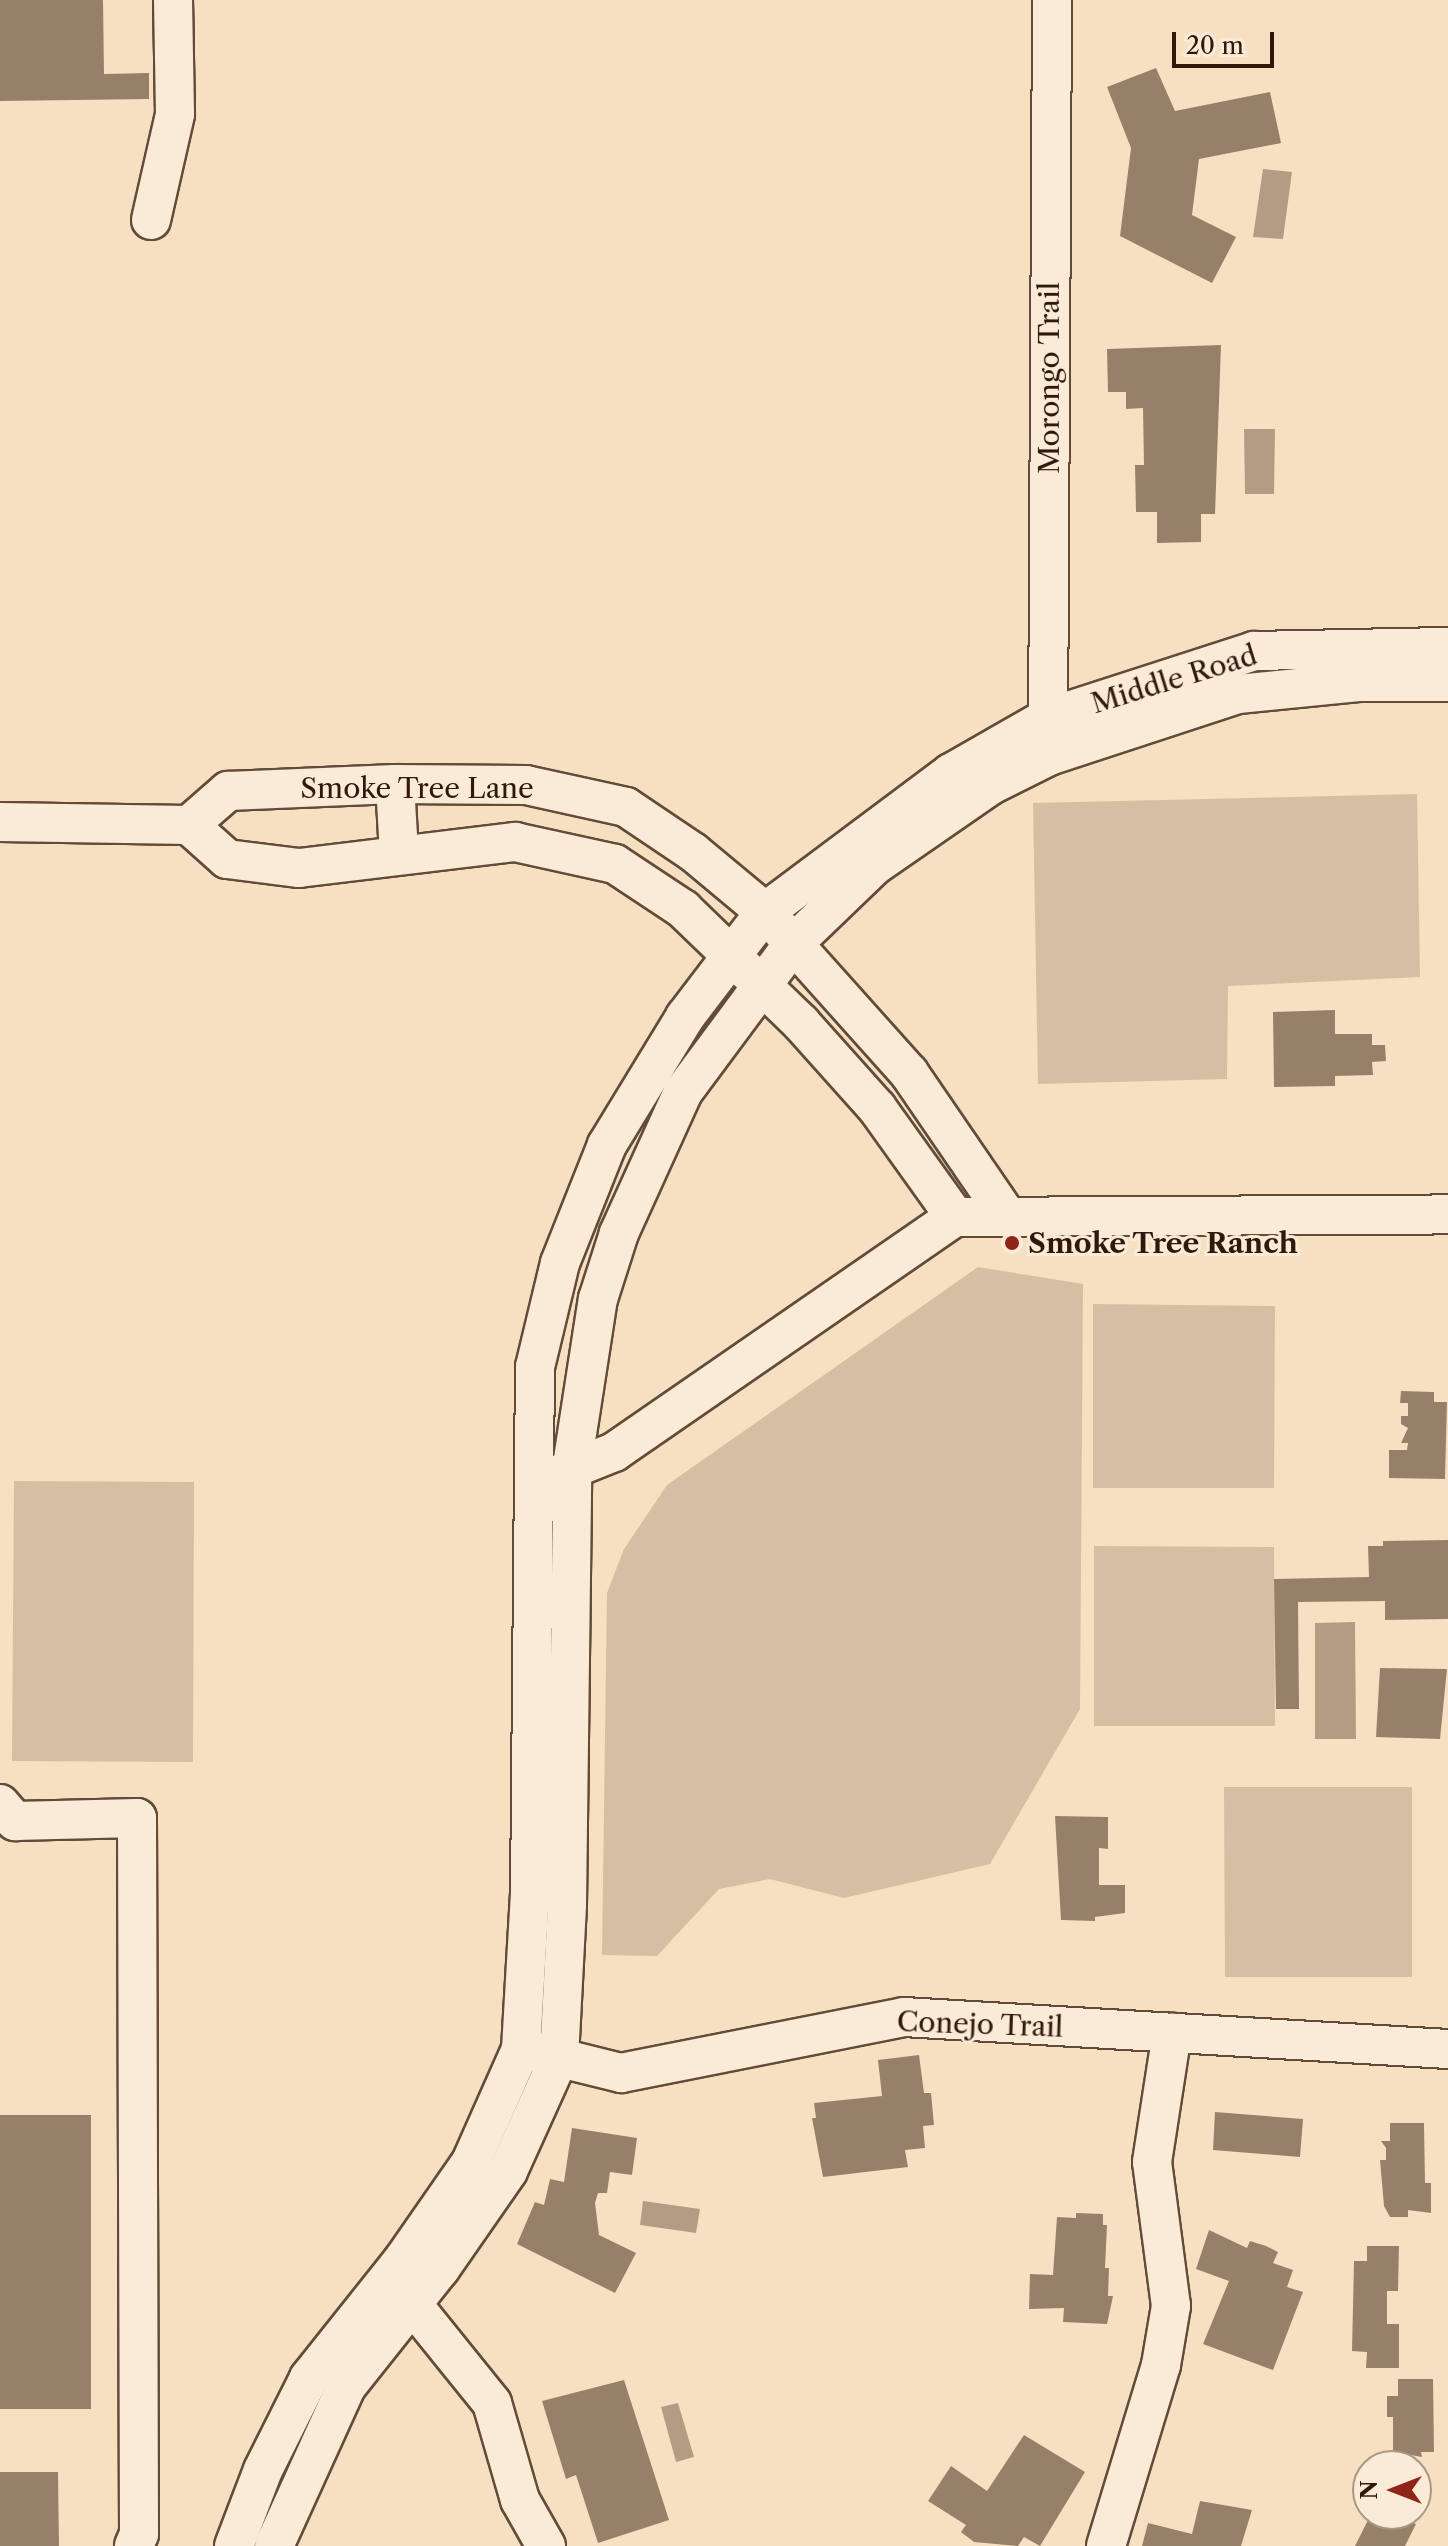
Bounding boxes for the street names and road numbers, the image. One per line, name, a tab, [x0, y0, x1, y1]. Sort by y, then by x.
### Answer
street label: Morongo Trail	[1032, 282, 1066, 474]
street label: Middle Road	[1087, 638, 1261, 720]
street label: Smoke Tree Lane	[300, 771, 534, 805]
street label: Conejo Trail	[896, 2004, 1064, 2044]

